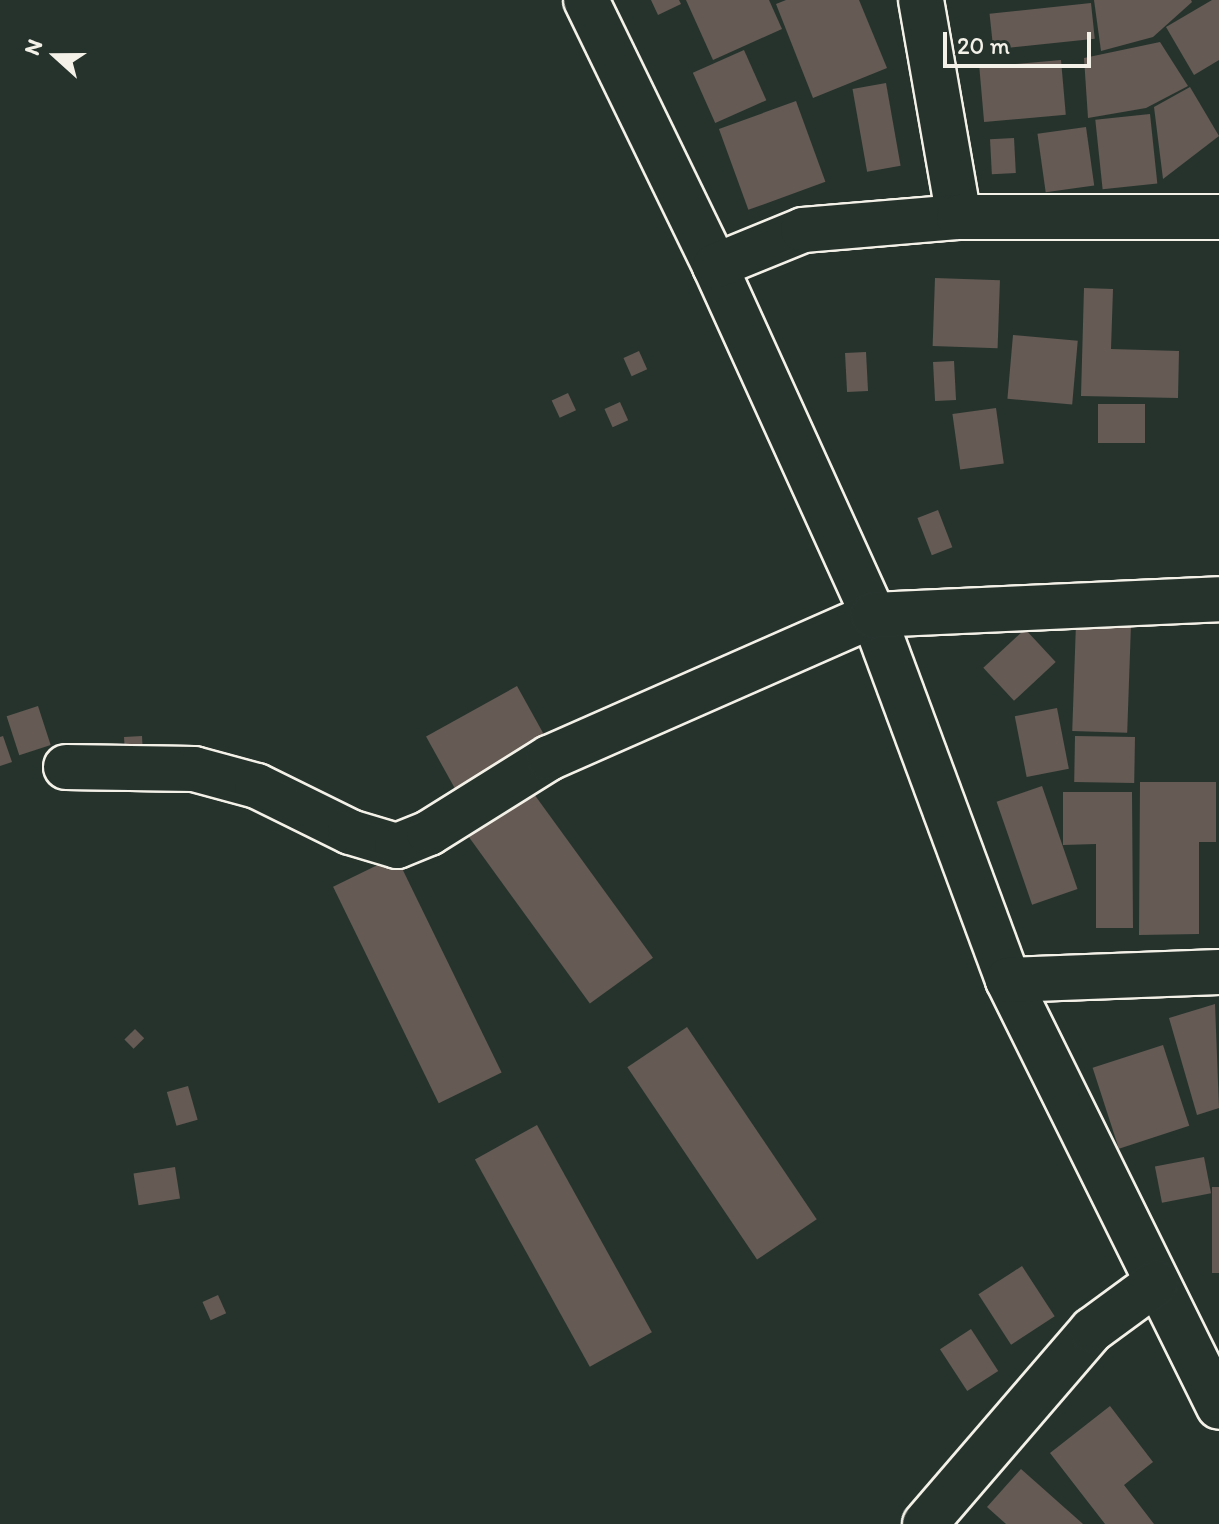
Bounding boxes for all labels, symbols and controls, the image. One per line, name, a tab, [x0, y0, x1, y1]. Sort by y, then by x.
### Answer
north arrow	[16, 16, 96, 96]
scale bar	[947, 16, 1095, 66]
text: 20 m	[957, 31, 1010, 60]
text: N	[18, 35, 48, 59]

